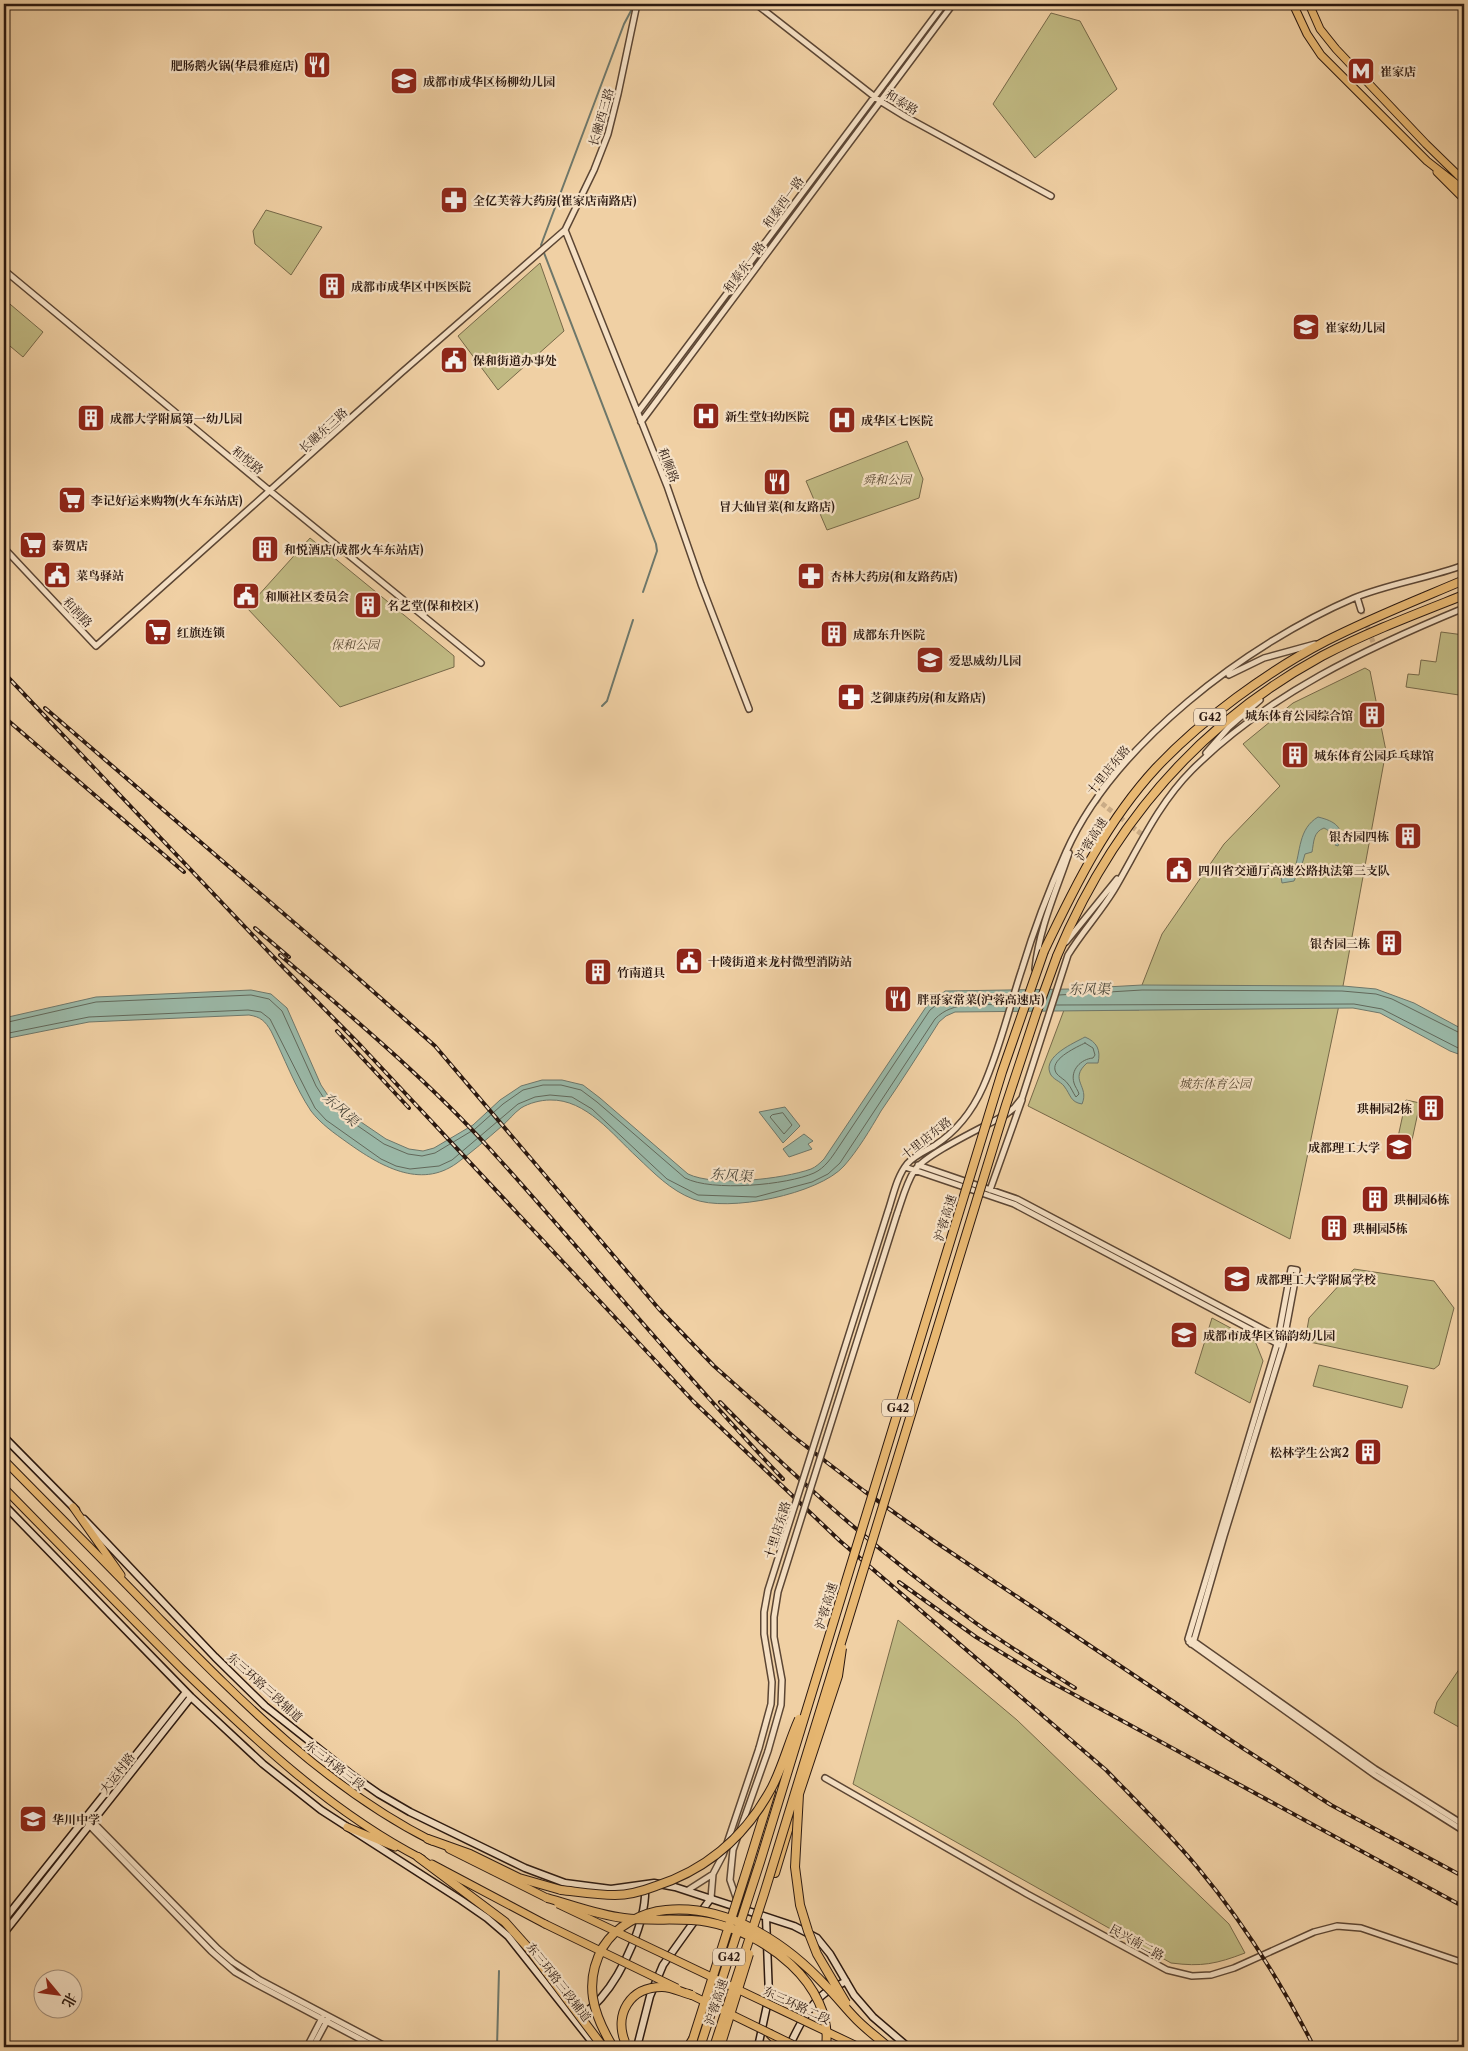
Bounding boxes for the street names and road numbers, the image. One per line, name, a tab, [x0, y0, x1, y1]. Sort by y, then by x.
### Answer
street label: 长融西三路	[586, 86, 616, 148]
street label: 和泰路	[883, 86, 921, 118]
street label: 和泰西一路	[759, 173, 807, 231]
street label: 和泰东一路	[720, 239, 768, 295]
street label: 长融东三路	[296, 404, 350, 456]
street label: 和悦路	[229, 443, 267, 477]
street label: 和顺路	[656, 446, 682, 484]
street label: 和润路	[60, 594, 96, 630]
road number: G42	[1194, 709, 1226, 726]
street label: 十里店东路	[1083, 742, 1133, 798]
street label: 沪蓉高速	[1072, 815, 1110, 863]
street label: 十里店东路	[898, 1114, 954, 1162]
street label: 沪蓉高速	[931, 1193, 959, 1243]
road number: G42	[882, 1400, 914, 1416]
street label: 十里店东路	[761, 1499, 793, 1561]
street label: 沪蓉高速	[812, 1581, 840, 1631]
street label: 东三环路三段辅道	[224, 1649, 306, 1725]
street label: 东三环路三段	[302, 1737, 368, 1793]
street label: 大运村路	[96, 1749, 138, 1797]
street label: 民兴南二路	[1107, 1921, 1167, 1963]
street label: 东三环路三段辅道	[524, 1940, 594, 2024]
road number: G42	[713, 1948, 745, 1965]
street label: 沪蓉高速	[701, 1977, 731, 2027]
street label: 东三环路二段	[761, 1983, 833, 2027]

